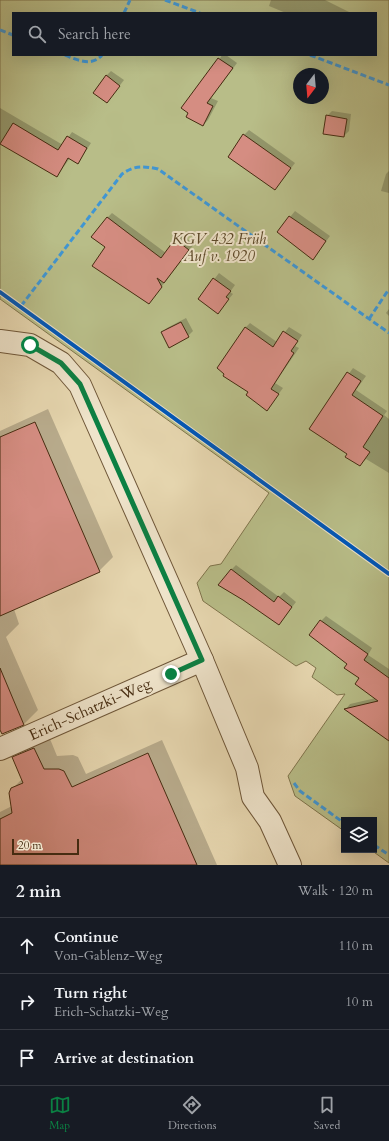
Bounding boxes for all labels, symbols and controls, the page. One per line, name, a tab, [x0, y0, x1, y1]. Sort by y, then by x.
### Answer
search box	[12, 12, 377, 56]
icon: search	[26, 23, 48, 45]
text: Search here	[58, 24, 131, 44]
north arrow	[293, 68, 329, 104]
park label: KGV 432 Früh Auf v. 1920	[172, 229, 267, 266]
route start	[21, 336, 39, 354]
route end	[162, 665, 180, 683]
street label: Erich-Schatzki-Weg	[26, 673, 155, 745]
map controls	[341, 817, 377, 853]
button: layers	[341, 817, 377, 853]
scale bar	[12, 837, 79, 856]
text: 20 m	[18, 838, 42, 853]
text: 2 min	[16, 880, 61, 903]
text: Walk · 120 m	[298, 882, 373, 900]
text: Continue	[54, 927, 119, 947]
icon: ahead	[16, 935, 38, 957]
text: 110 m	[339, 937, 373, 955]
text: Von-Gablenz-Weg	[54, 947, 162, 965]
text: Turn right	[54, 983, 127, 1003]
icon: right	[16, 991, 38, 1013]
text: 10 m	[345, 993, 373, 1011]
text: Erich-Schatzki-Weg	[54, 1003, 168, 1021]
icon: arrive	[16, 1047, 38, 1069]
text: Arrive at destination	[54, 1048, 194, 1068]
tab: Map	[49, 1094, 71, 1133]
tab: Directions	[168, 1094, 216, 1133]
tab: Saved	[314, 1094, 340, 1133]

